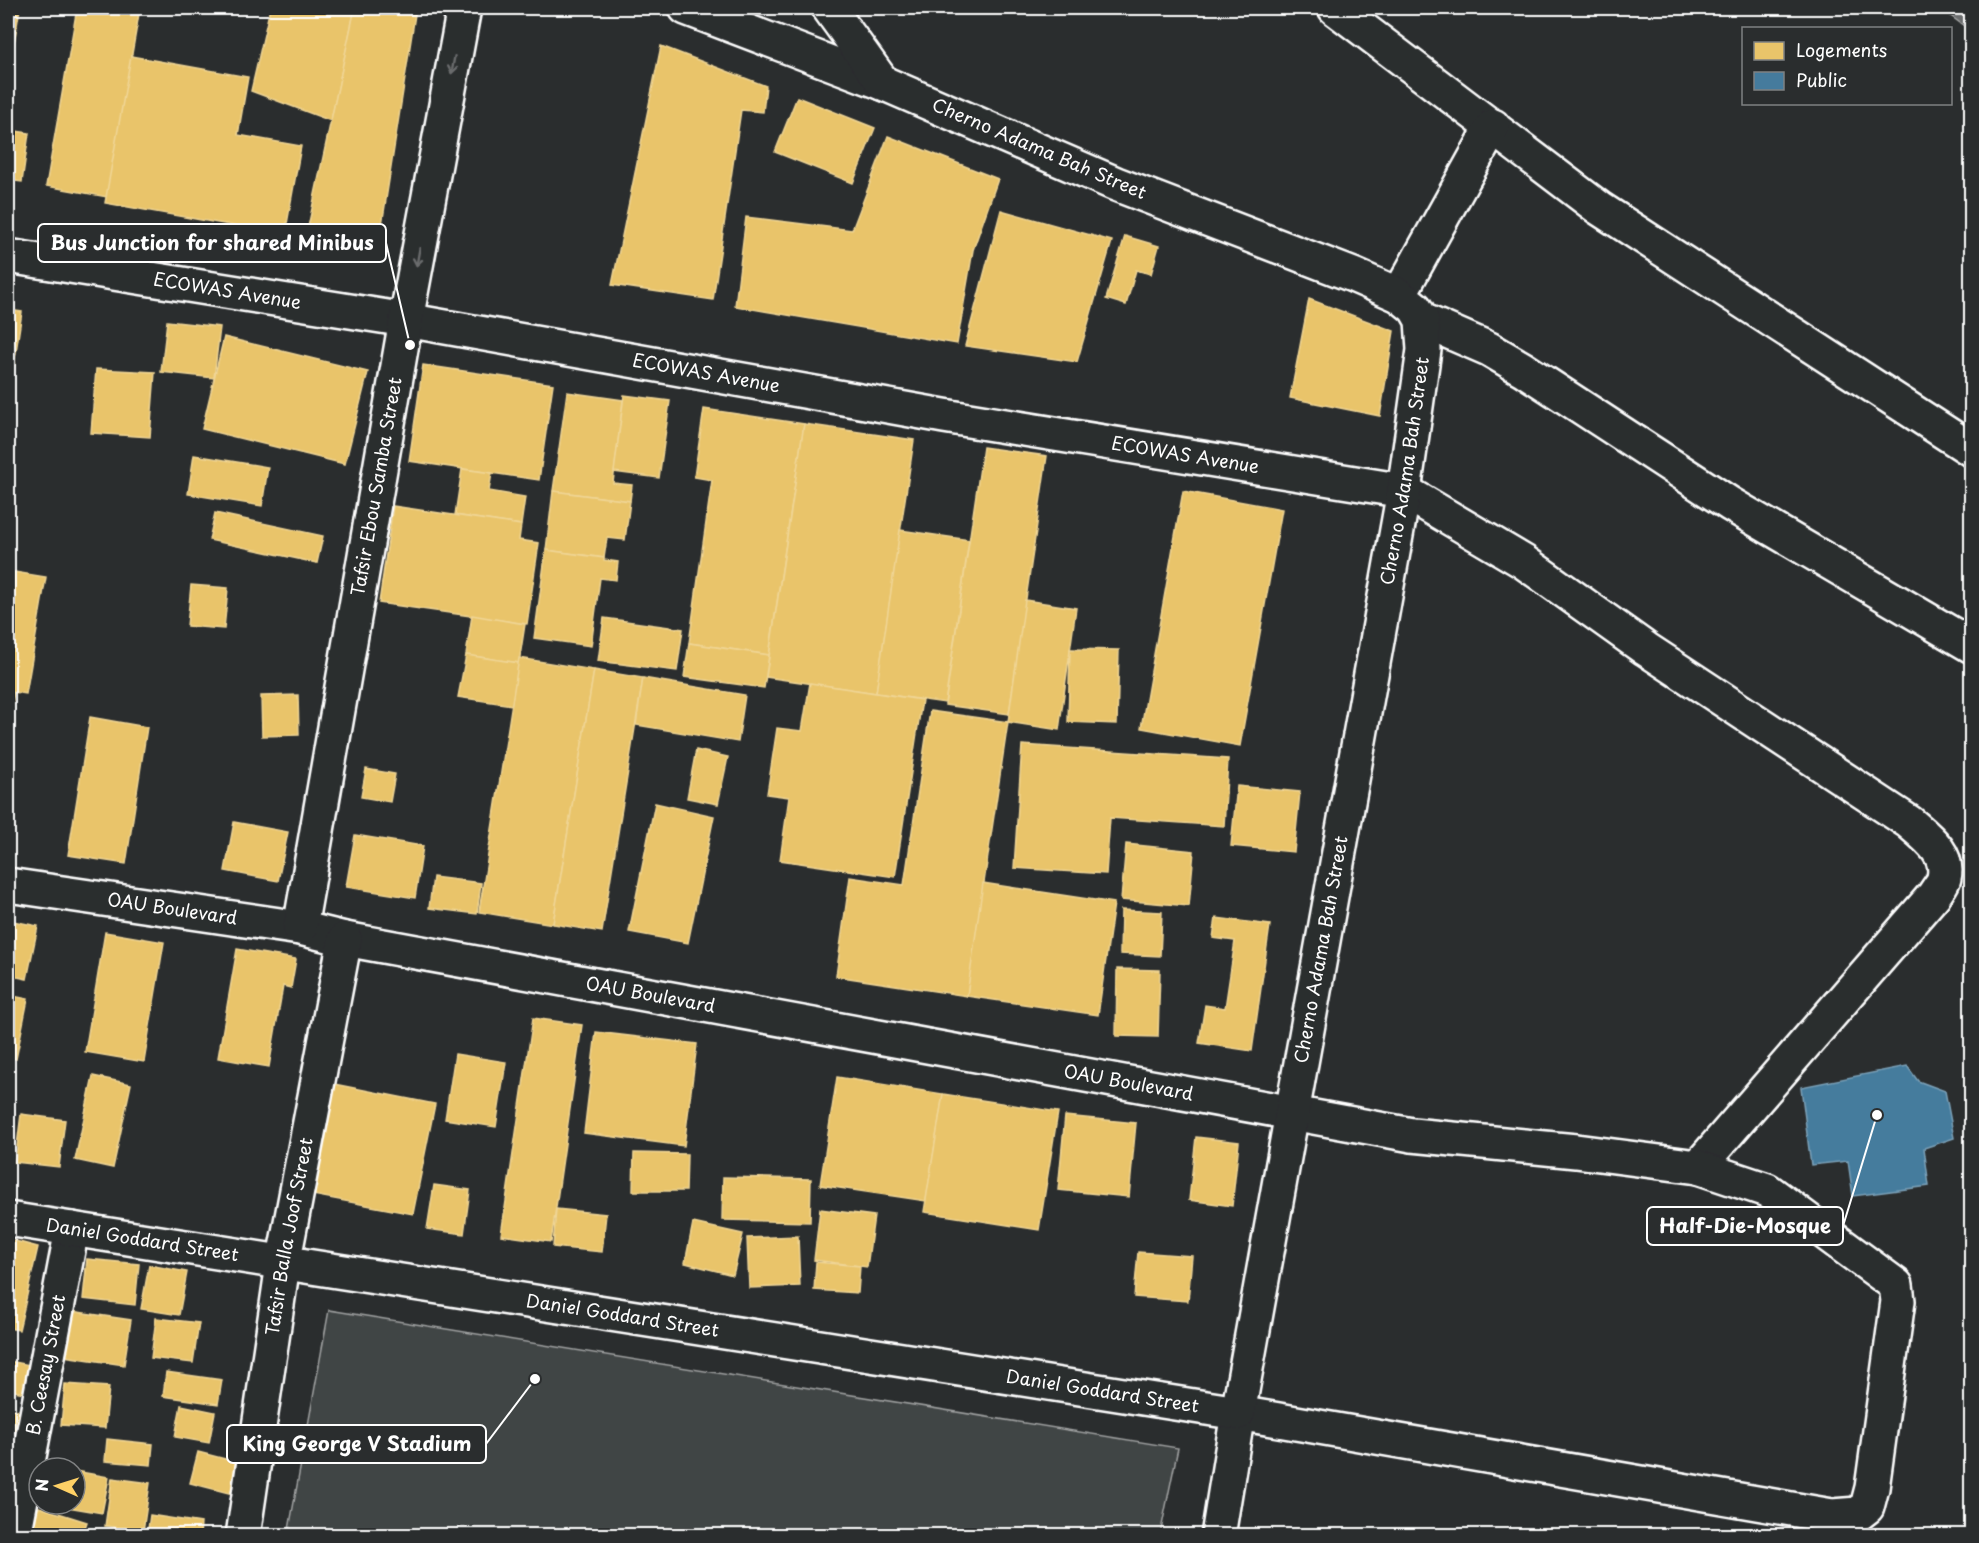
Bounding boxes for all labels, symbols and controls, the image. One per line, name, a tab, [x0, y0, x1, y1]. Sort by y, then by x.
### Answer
legend	[1742, 27, 1952, 105]
text: Logements	[1796, 36, 1887, 63]
one-way arrow	[447, 55, 458, 74]
text: Public	[1796, 66, 1847, 93]
street label: Cherno Adama Bah Street	[928, 90, 1151, 205]
callout: Bus Junction for shared Minibus	[38, 224, 386, 262]
text: Bus Junction for shared Minibus	[50, 227, 374, 257]
one-way arrow	[412, 247, 423, 266]
street label: ECOWAS Avenue	[152, 265, 303, 315]
street label: ECOWAS Avenue	[631, 346, 782, 399]
street label: Cherno Adama Bah Street	[1372, 355, 1435, 587]
street label: Tafsir Ebou Samba Street	[343, 375, 408, 598]
street label: ECOWAS Avenue	[1110, 429, 1261, 479]
street label: Cherno Adama Bah Street	[1286, 833, 1354, 1065]
street label: OAU Boulevard	[106, 885, 239, 931]
street label: OAU Boulevard	[584, 969, 718, 1019]
street label: OAU Boulevard	[1062, 1056, 1196, 1107]
street label: Tafsir Balla Joof Street	[258, 1135, 319, 1337]
callout: Half-Die-Mosque	[1647, 1207, 1843, 1245]
street label: Daniel Goddard Street	[44, 1210, 241, 1267]
text: Half-Die-Mosque	[1659, 1210, 1831, 1240]
street label: Daniel Goddard Street	[524, 1286, 721, 1343]
street label: B. Ceesay Street	[18, 1292, 71, 1437]
street label: Daniel Goddard Street	[1004, 1362, 1201, 1419]
callout: King George V Stadium	[227, 1425, 486, 1463]
text: King George V Stadium	[243, 1428, 471, 1458]
north arrow	[27, 1456, 87, 1516]
text: N	[29, 1478, 53, 1492]

